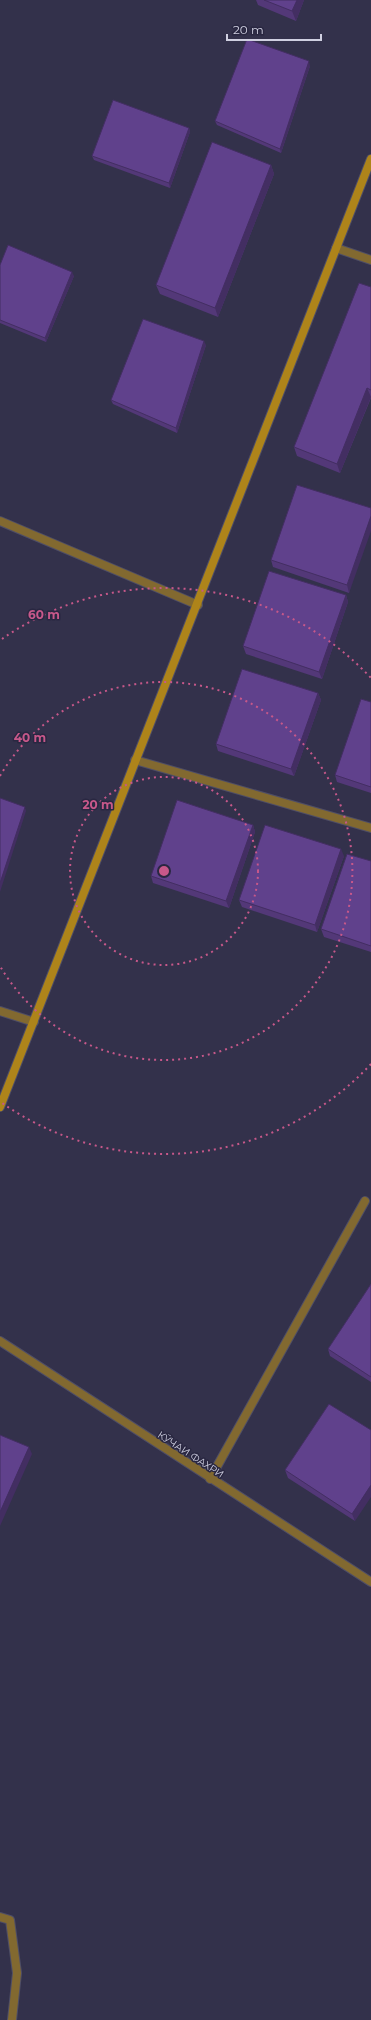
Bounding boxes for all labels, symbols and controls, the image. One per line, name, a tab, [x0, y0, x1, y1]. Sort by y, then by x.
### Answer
scale bar	[227, 16, 321, 42]
text: 20 m	[233, 22, 264, 37]
text: 60 m	[28, 607, 60, 622]
text: 40 m	[14, 730, 46, 745]
text: 20 m	[82, 797, 114, 812]
centre of rings	[157, 864, 171, 878]
street label: КӮЧАИ ФАХРИ	[155, 1428, 226, 1481]

